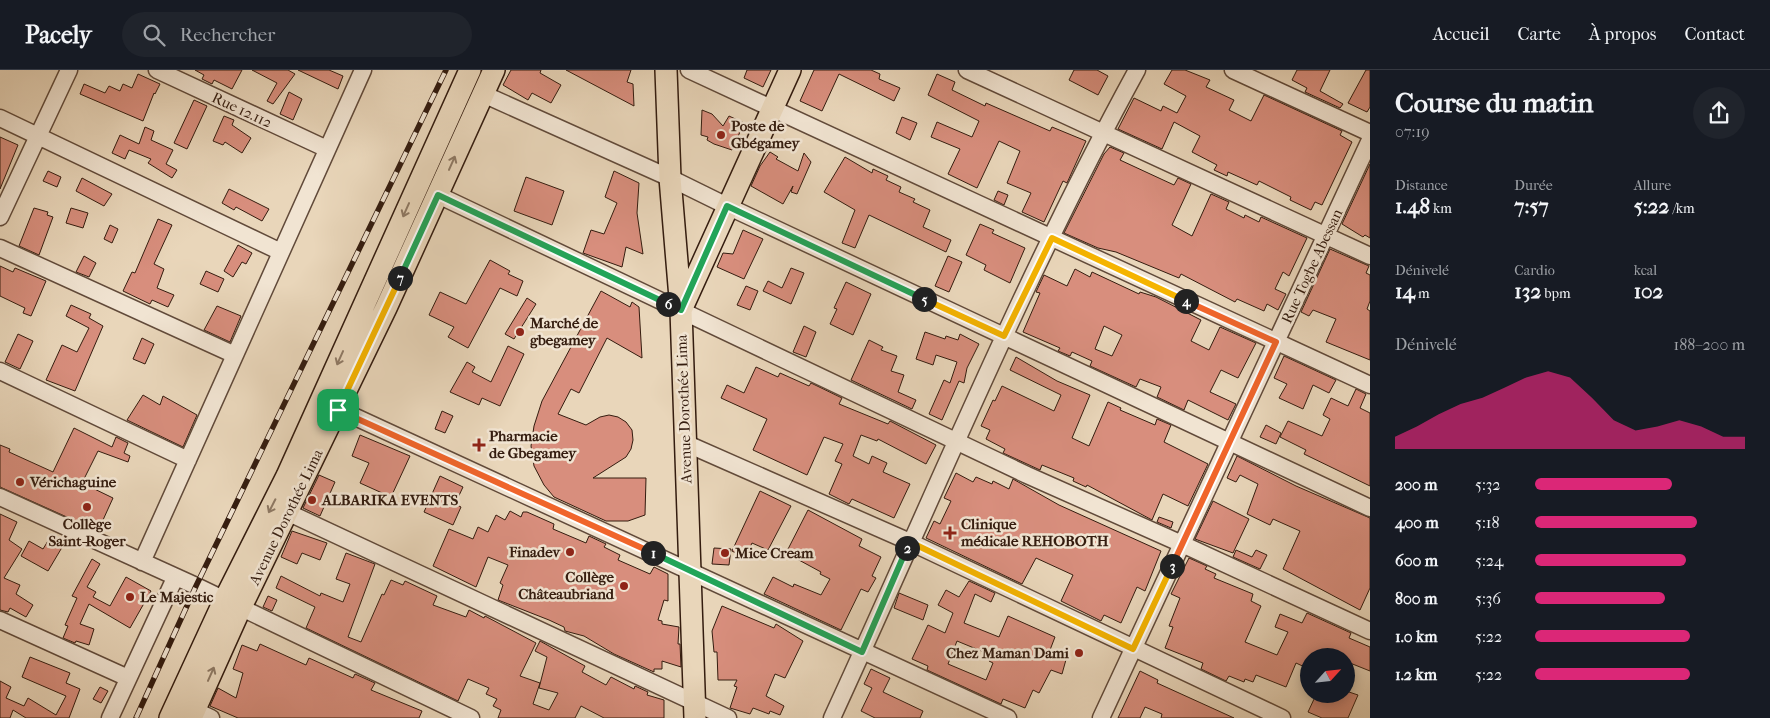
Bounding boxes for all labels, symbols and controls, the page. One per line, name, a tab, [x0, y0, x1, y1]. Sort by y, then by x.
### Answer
search box	[122, 12, 472, 57]
text: Pacely	[25, 21, 92, 49]
icon: search	[140, 21, 168, 49]
text: Rechercher	[180, 24, 275, 46]
text: Accueil	[1433, 24, 1490, 45]
text: Carte	[1518, 24, 1561, 45]
text: À propos	[1589, 24, 1656, 45]
text: Contact	[1684, 24, 1745, 45]
text: Course du matin	[1395, 86, 1594, 119]
button: share	[1693, 87, 1745, 139]
street label: Rue 12.112	[209, 88, 275, 132]
place label: Poste de Gbégamey	[731, 117, 800, 152]
text: 07:19	[1395, 122, 1430, 141]
marker: Poste de Gbégamey	[715, 129, 727, 141]
one-way arrow	[448, 156, 458, 171]
text: Distance	[1395, 177, 1448, 194]
text: Durée	[1514, 177, 1553, 194]
text: Allure	[1634, 177, 1671, 194]
text: 1.48	[1395, 194, 1430, 218]
text: 7:57	[1514, 194, 1549, 218]
text: 5:22	[1634, 194, 1669, 218]
text: km	[1430, 200, 1452, 217]
text: /km	[1669, 200, 1695, 217]
one-way arrow	[401, 202, 411, 217]
street label: Rue Togbe Abessan	[1278, 206, 1347, 326]
text: Dénivelé	[1395, 262, 1449, 279]
text: Cardio	[1514, 262, 1555, 279]
text: kcal	[1634, 262, 1657, 279]
pin: 7	[388, 266, 412, 290]
text: 7	[397, 270, 404, 287]
text: 14	[1395, 279, 1415, 303]
text: 132	[1514, 279, 1541, 303]
text: 102	[1634, 279, 1663, 303]
text: m	[1415, 285, 1430, 302]
text: bpm	[1541, 285, 1571, 302]
pin: 5	[912, 286, 936, 312]
pin: 4	[1174, 288, 1198, 314]
text: 5	[921, 291, 928, 308]
pin: 6	[656, 292, 680, 316]
text: 4	[1182, 293, 1191, 310]
text: 6	[665, 296, 672, 313]
place label: Marché de gbegamey	[529, 314, 599, 349]
marker: Marché de gbegamey	[514, 326, 526, 338]
street label: Avenue Dorothée Lima	[672, 333, 696, 485]
text: Dénivelé	[1395, 335, 1457, 354]
text: 188–200 m	[1674, 335, 1745, 354]
one-way arrow	[334, 350, 344, 365]
pin	[317, 389, 359, 431]
icon: arrive	[324, 396, 352, 424]
place label: Pharmacie de Gbegamey	[489, 427, 577, 462]
marker: Pharmacie de Gbegamey	[473, 439, 485, 451]
street label: Avenue Dorothée Lima	[245, 445, 327, 589]
place label: Vérichaguine	[29, 473, 117, 491]
text: 200 m	[1395, 475, 1438, 494]
text: 5:32	[1475, 475, 1501, 494]
marker: Vérichaguine	[14, 476, 26, 488]
place label: ALBARIKA EVENTS	[321, 491, 458, 509]
marker: ALBARIKA EVENTS	[306, 494, 318, 506]
one-way arrow	[267, 498, 276, 513]
marker: Collège Saint-Roger	[81, 501, 93, 513]
text: 400 m	[1395, 513, 1439, 532]
text: 5:18	[1475, 513, 1500, 532]
place label: Collège Saint-Roger	[48, 515, 126, 550]
place label: Clinique médicale REHOBOTH	[960, 515, 1109, 550]
marker: Clinique médicale REHOBOTH	[943, 526, 957, 540]
pin: 2	[894, 536, 920, 560]
pin: 1	[640, 540, 666, 566]
text: 2	[904, 540, 911, 557]
place label: Finadev	[508, 543, 561, 561]
place label: Mice Cream	[734, 544, 814, 562]
text: 1	[651, 545, 656, 562]
marker: Finadev	[564, 546, 576, 558]
marker: Mice Cream	[719, 547, 731, 559]
text: 600 m	[1395, 551, 1438, 570]
text: 5:24	[1475, 551, 1503, 570]
pin: 3	[1160, 554, 1184, 578]
text: 3	[1170, 558, 1175, 575]
place label: Collège Châteaubriand	[518, 568, 615, 603]
marker: Collège Châteaubriand	[618, 580, 630, 592]
place label: Le Majestic	[140, 588, 214, 606]
text: 800 m	[1395, 589, 1437, 608]
text: 5:36	[1475, 589, 1501, 608]
marker: Le Majestic	[124, 591, 136, 603]
text: 1.0 km	[1395, 627, 1438, 646]
text: 5:22	[1475, 627, 1502, 646]
place label: Chez Maman Dami	[946, 644, 1070, 662]
marker: Chez Maman Dami	[1073, 647, 1085, 659]
north arrow	[1300, 648, 1355, 702]
map controls	[1300, 648, 1355, 703]
text: 1.2 km	[1395, 665, 1437, 684]
text: 5:22	[1475, 665, 1502, 684]
one-way arrow	[206, 667, 216, 682]

